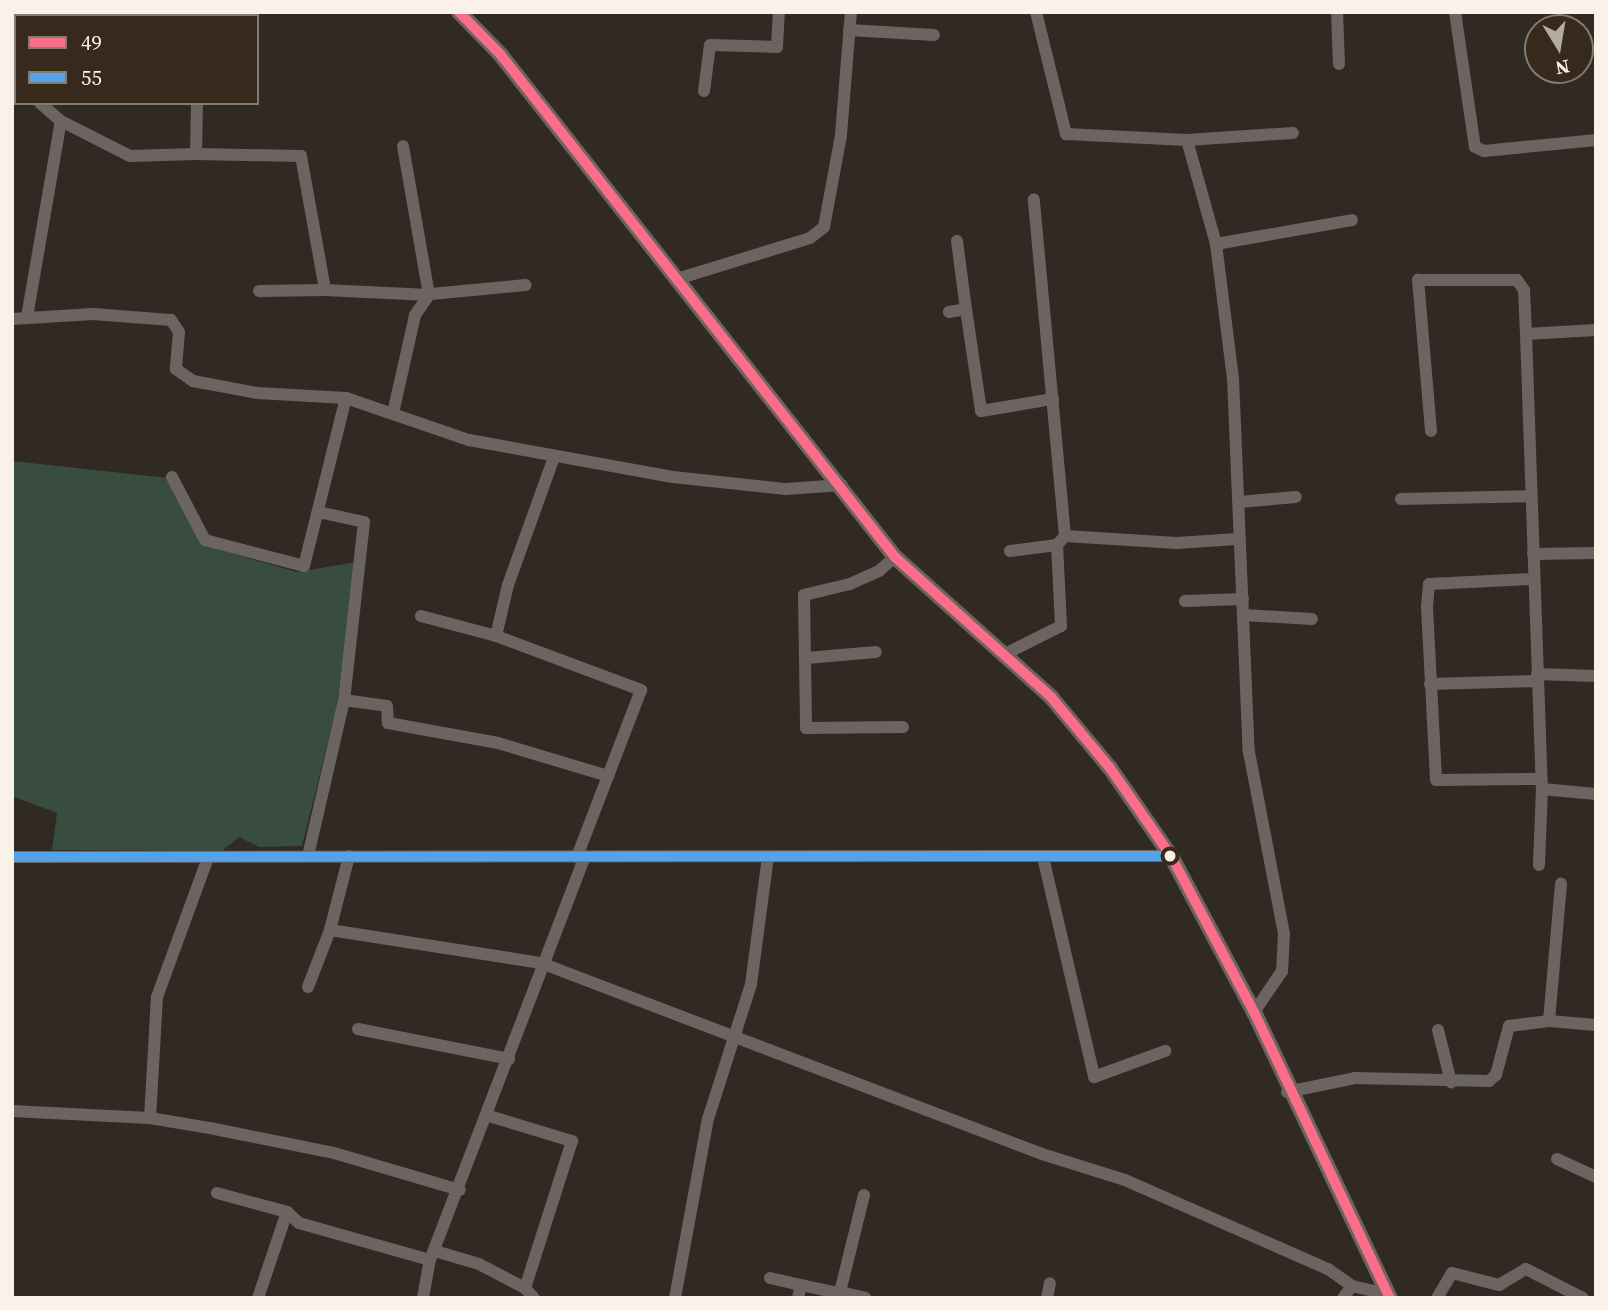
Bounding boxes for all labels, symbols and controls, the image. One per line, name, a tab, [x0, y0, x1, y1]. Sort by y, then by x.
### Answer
legend	[14, 14, 259, 105]
north arrow	[1524, 14, 1594, 84]
text: 49	[81, 28, 102, 57]
text: N	[1553, 54, 1572, 82]
text: 55	[81, 63, 102, 92]
unlabelled marker	[1163, 849, 1177, 863]

